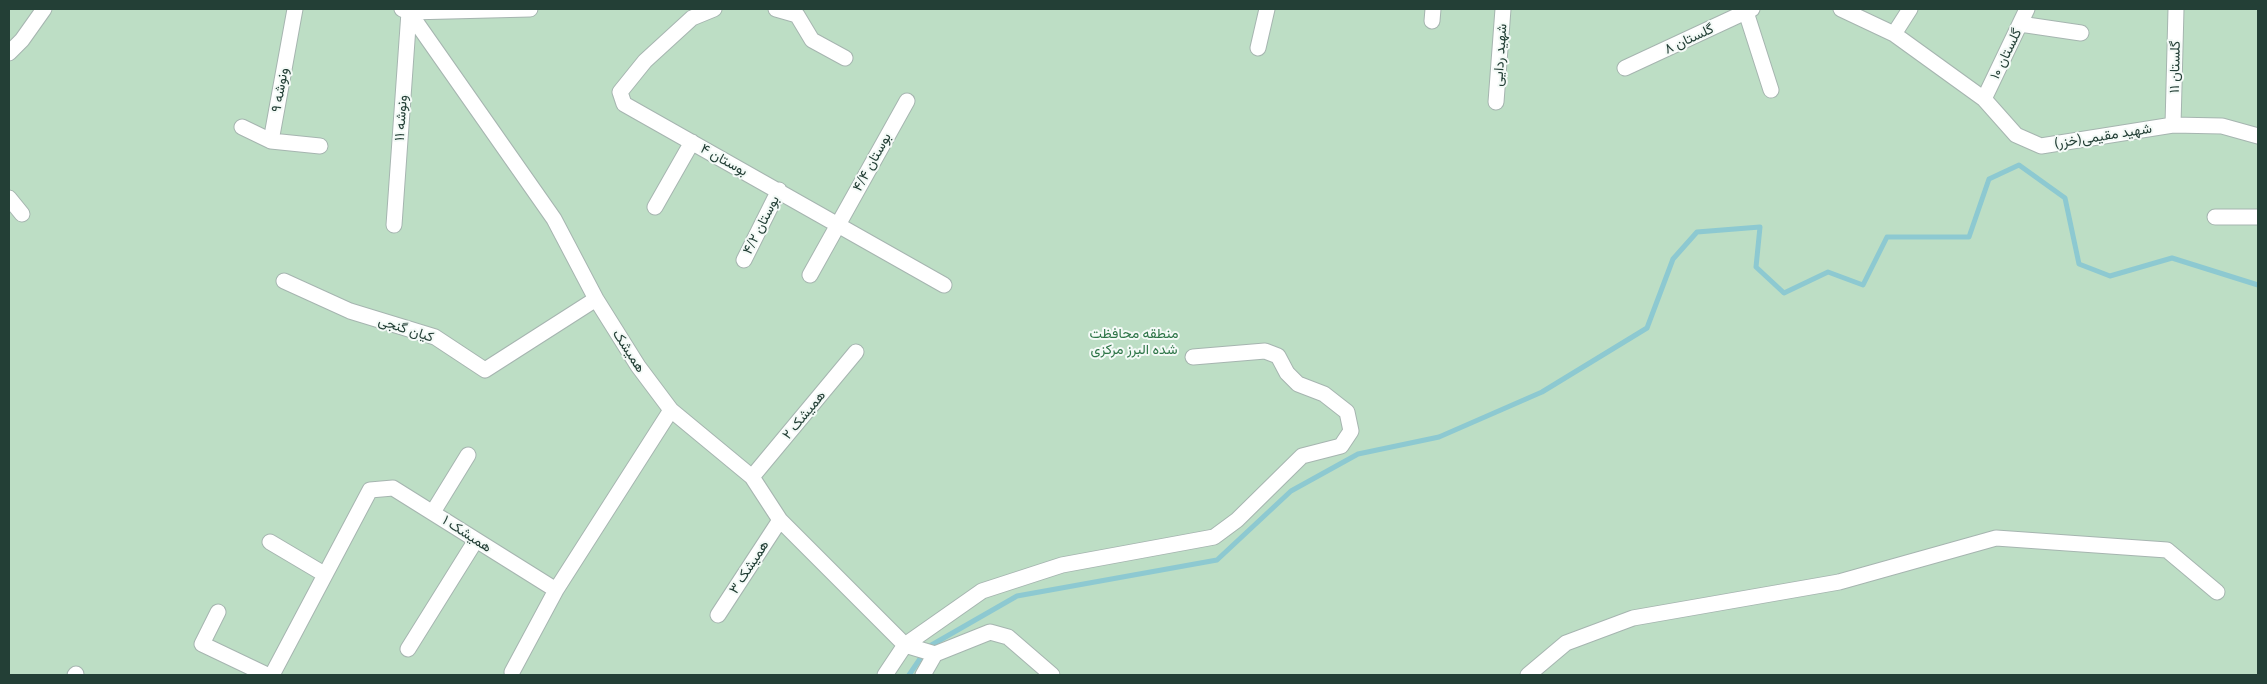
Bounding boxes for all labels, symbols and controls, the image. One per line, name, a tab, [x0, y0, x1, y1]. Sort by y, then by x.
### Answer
street label: گلستان ۸	[1662, 20, 1716, 58]
street label: شهید ردایی	[1489, 23, 1511, 87]
street label: گلستان ۱۰	[1987, 26, 2025, 82]
street label: گلستان ۱۱	[2166, 41, 2184, 93]
street label: ونوشه ۹	[268, 66, 292, 114]
street label: ونوشه ۱۱	[391, 94, 411, 142]
street label: شهید مقیمی(‌خزر)	[2053, 120, 2153, 152]
street label: بوستان ۴/۴	[849, 130, 895, 194]
street label: بوستان ۴	[697, 140, 751, 180]
street label: بوستان ۴/۲	[739, 193, 783, 257]
street label: کیان گنجی	[376, 312, 436, 346]
street label: همیشک	[609, 326, 649, 376]
park label: منطقه محافظت شده البرز مرکزی	[1090, 326, 1178, 358]
street label: همیشک ۲	[779, 387, 829, 443]
street label: همیشک ۱	[439, 512, 495, 556]
street label: همیشک ۳	[725, 537, 773, 597]

